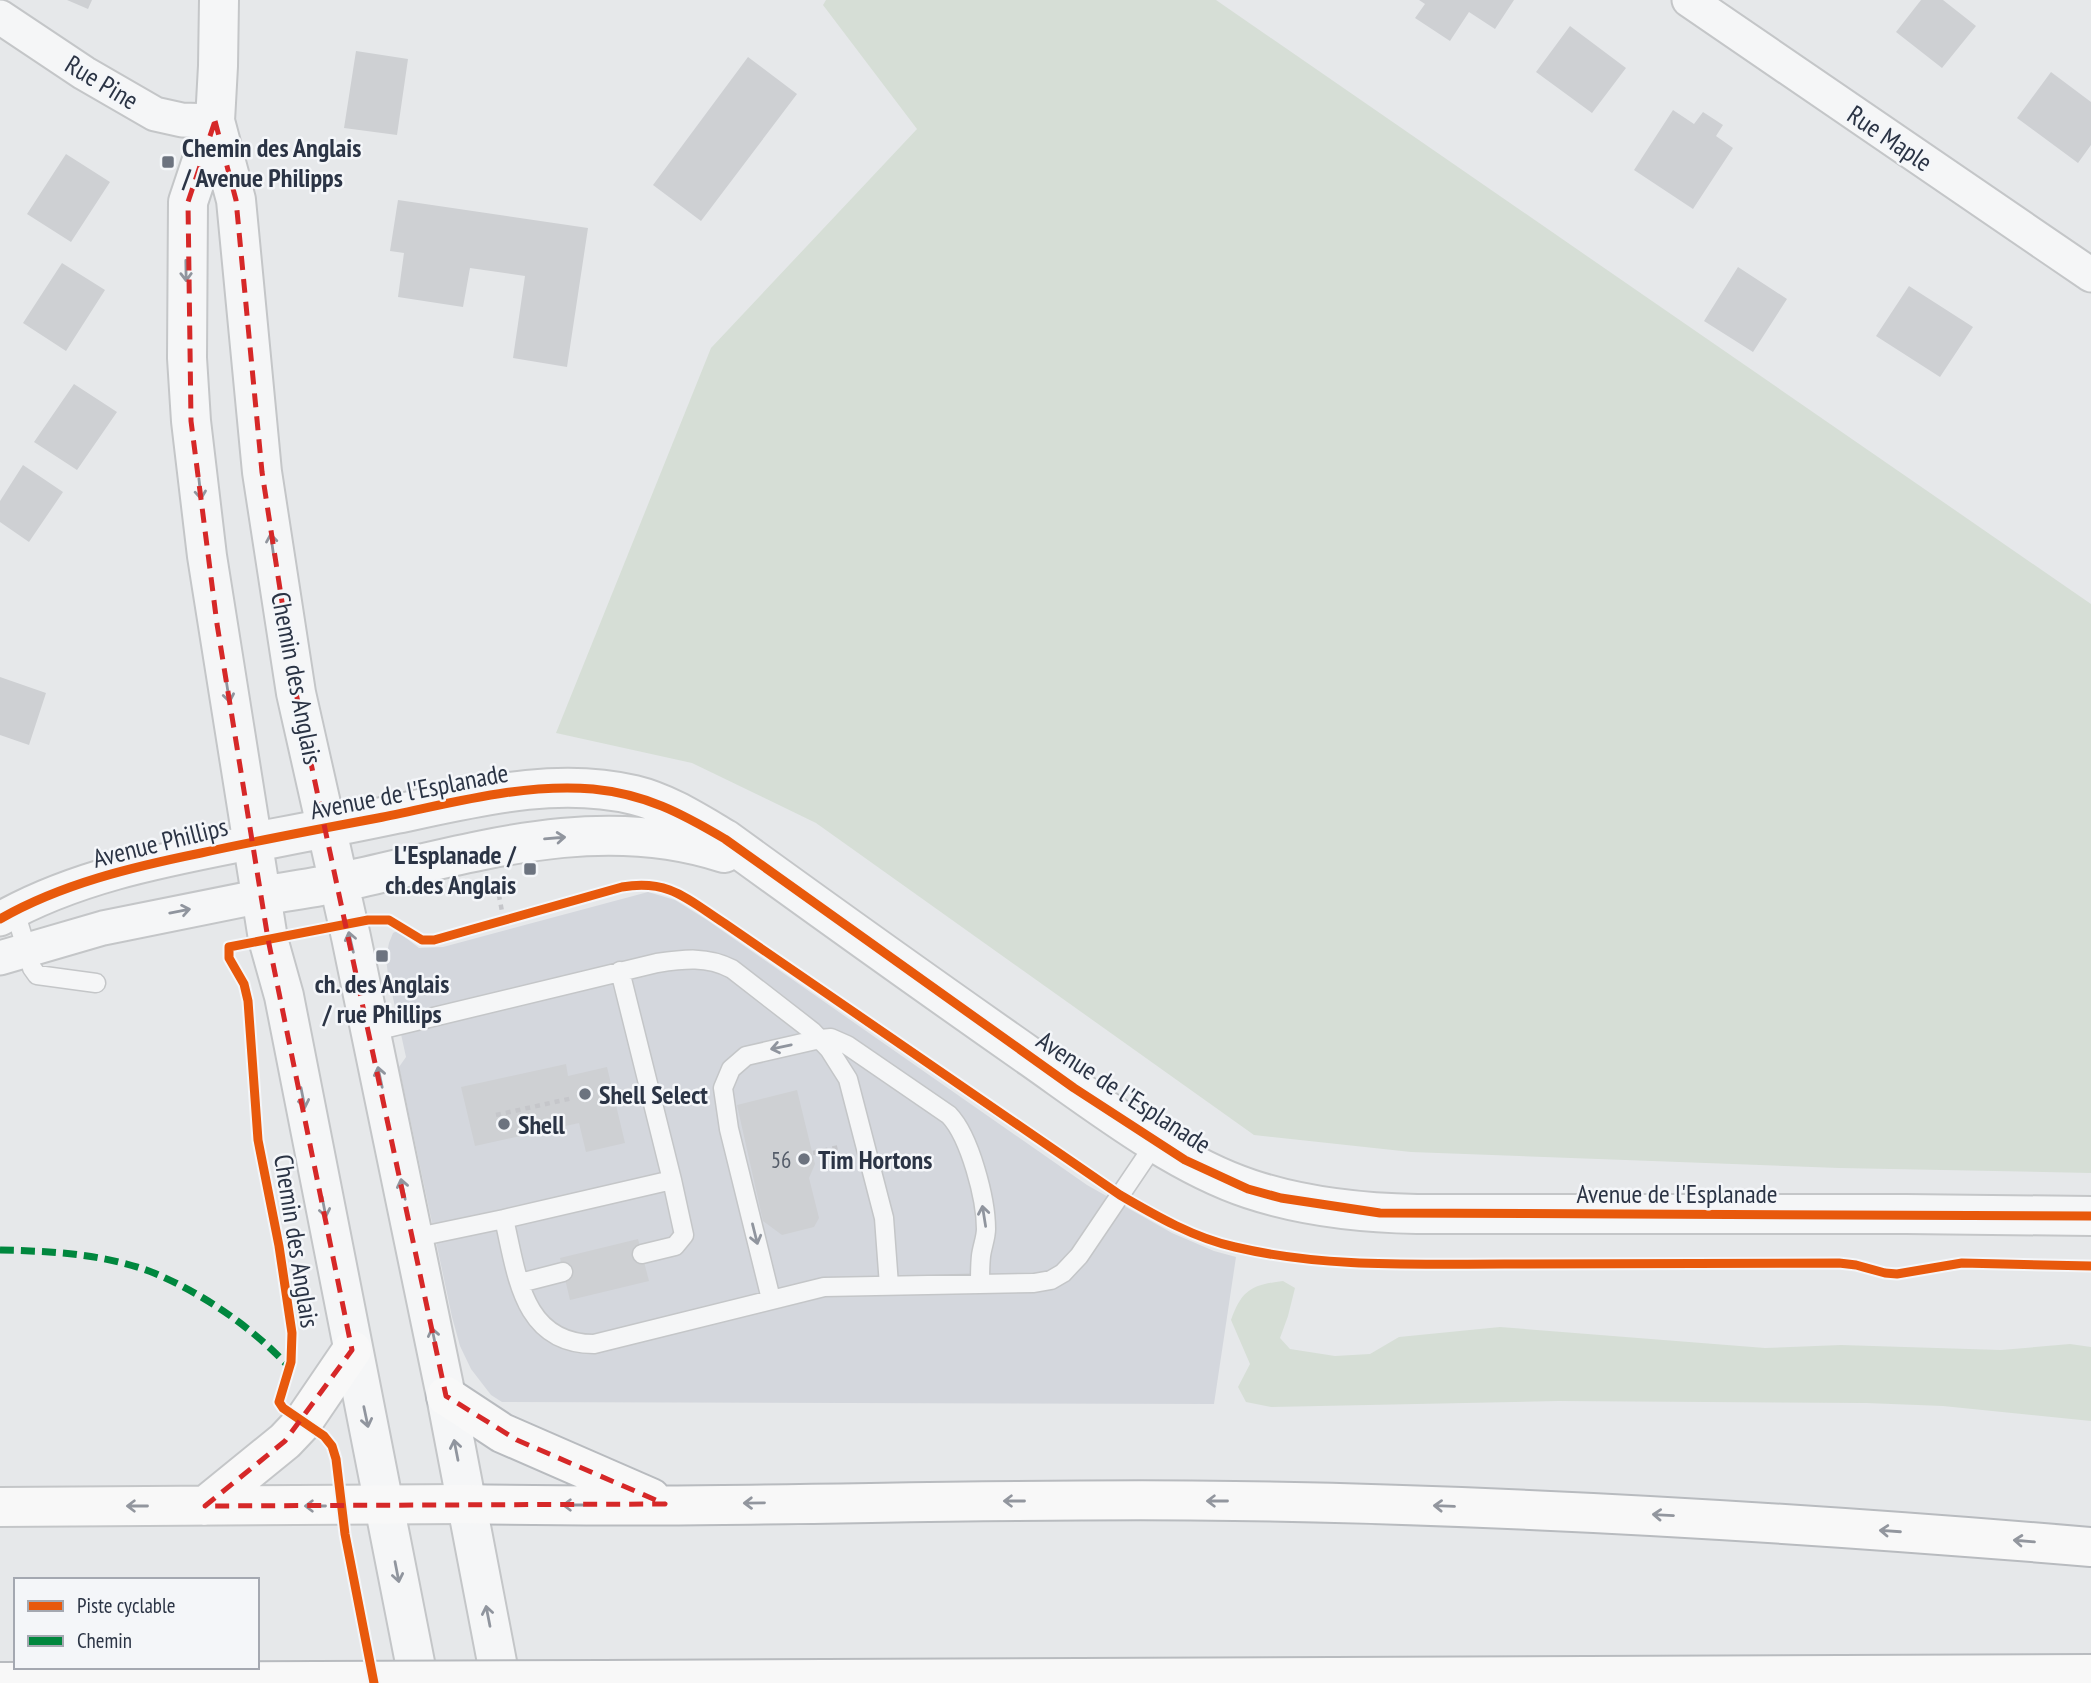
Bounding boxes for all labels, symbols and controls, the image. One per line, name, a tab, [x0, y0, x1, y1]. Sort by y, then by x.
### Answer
street label: Rue Pine	[59, 47, 145, 117]
street label: Rue Maple	[1841, 98, 1939, 178]
place label: Chemin des Anglais / Avenue Philipps	[181, 131, 361, 194]
marker: Chemin des Anglais / Avenue Philipps	[160, 154, 176, 170]
one-way arrow	[179, 259, 193, 282]
one-way arrow	[194, 477, 207, 499]
one-way arrow	[266, 534, 279, 556]
street label: Chemin des Anglais	[264, 589, 330, 767]
one-way arrow	[222, 680, 235, 703]
street label: Avenue de l'Esplanade	[307, 756, 511, 826]
street label: Avenue Phillips	[89, 809, 231, 875]
one-way arrow	[544, 831, 566, 844]
place label: L'Esplanade / ch.des Anglais	[385, 838, 517, 901]
marker: L'Esplanade / ch.des Anglais	[522, 861, 538, 877]
one-way arrow	[168, 904, 191, 917]
one-way arrow	[344, 931, 358, 954]
marker: ch. des Anglais / rue Phillips	[374, 948, 390, 964]
place label: ch. des Anglais / rue Phillips	[315, 967, 449, 1030]
street label: Avenue de l'Esplanade	[1031, 1023, 1217, 1161]
one-way arrow	[770, 1041, 793, 1055]
one-way arrow	[372, 1066, 386, 1089]
place label: Shell Select	[599, 1078, 708, 1111]
one-way arrow	[297, 1086, 310, 1109]
marker: Shell Select	[577, 1086, 593, 1102]
place label: Shell	[518, 1108, 566, 1141]
marker: Shell	[496, 1116, 512, 1132]
place label: Tim Hortons	[818, 1143, 932, 1176]
house number: 56	[771, 1145, 791, 1174]
marker: Tim Hortons	[796, 1151, 812, 1167]
street label: Chemin des Anglais	[267, 1152, 327, 1330]
street label: Avenue de l'Esplanade	[1576, 1177, 1778, 1210]
one-way arrow	[395, 1178, 409, 1201]
one-way arrow	[318, 1195, 331, 1218]
one-way arrow	[977, 1205, 990, 1228]
one-way arrow	[749, 1223, 762, 1245]
one-way arrow	[426, 1327, 440, 1350]
one-way arrow	[360, 1405, 373, 1427]
one-way arrow	[449, 1439, 463, 1462]
one-way arrow	[1002, 1494, 1025, 1508]
one-way arrow	[1206, 1494, 1229, 1508]
one-way arrow	[743, 1496, 766, 1510]
one-way arrow	[561, 1498, 584, 1511]
one-way arrow	[304, 1499, 327, 1513]
one-way arrow	[1433, 1499, 1456, 1513]
one-way arrow	[126, 1500, 149, 1513]
one-way arrow	[1652, 1508, 1675, 1521]
one-way arrow	[1879, 1524, 1902, 1537]
one-way arrow	[2014, 1535, 2036, 1548]
one-way arrow	[391, 1560, 404, 1583]
legend	[14, 1578, 259, 1669]
text: Piste cyclable	[77, 1592, 175, 1619]
one-way arrow	[480, 1605, 494, 1628]
text: Chemin	[77, 1627, 132, 1654]

